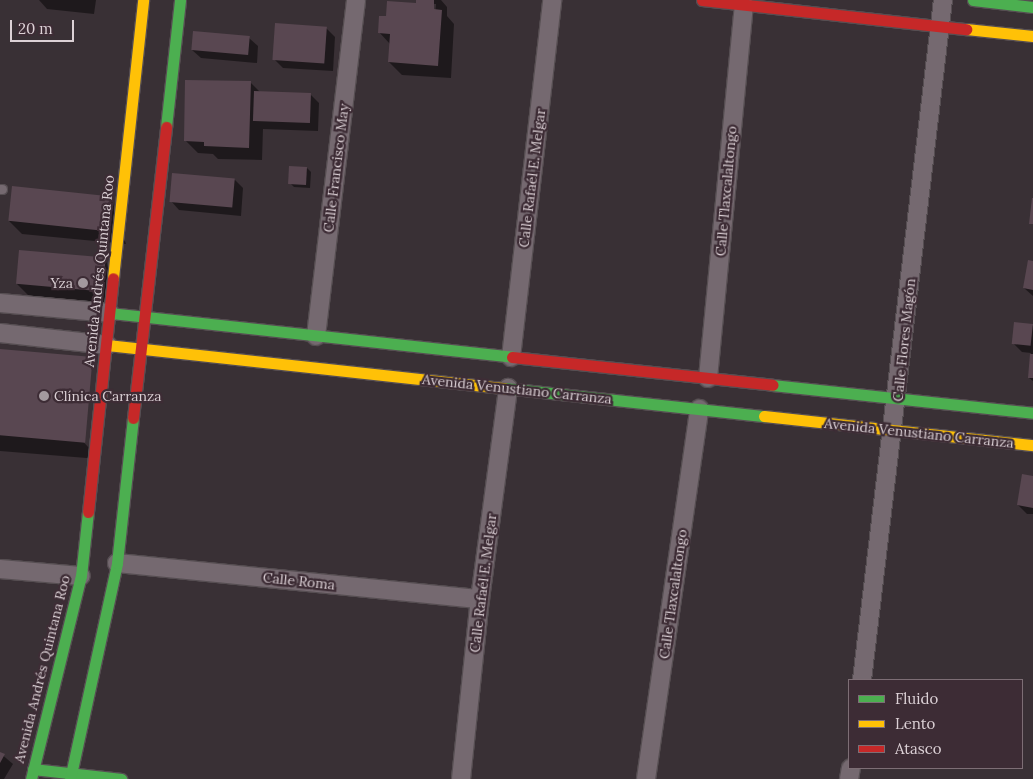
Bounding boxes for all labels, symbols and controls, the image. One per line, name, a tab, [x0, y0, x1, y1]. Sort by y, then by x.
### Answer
scale bar	[12, 10, 76, 42]
text: 20 m	[18, 19, 53, 38]
street label: Calle Francisco May	[320, 103, 352, 233]
street label: Calle Rafaél E. Melgar	[515, 108, 549, 248]
street label: Calle Tlaxcalaltongo	[712, 125, 740, 257]
street label: Avenida Andrés Quintana Roo	[81, 174, 117, 368]
place label: Yza	[50, 275, 73, 291]
marker: Yza	[77, 277, 89, 289]
street label: Calle Flores Magón	[889, 278, 919, 402]
street label: Avenida Venustiano Carranza	[421, 371, 613, 407]
place label: Clínica Carranza	[54, 388, 161, 404]
marker: Clínica Carranza	[38, 390, 50, 402]
street label: Avenida Venustiano Carranza	[823, 415, 1015, 451]
street label: Calle Rafaél E. Melgar	[466, 513, 500, 653]
street label: Calle Tlaxcalaltongo	[656, 528, 690, 660]
street label: Calle Roma	[262, 569, 336, 593]
street label: Avenida Andrés Quintana Roo	[10, 573, 74, 765]
legend	[848, 679, 1023, 769]
text: Fluido	[895, 689, 938, 708]
text: Lento	[895, 714, 935, 733]
text: Atasco	[895, 739, 941, 758]

